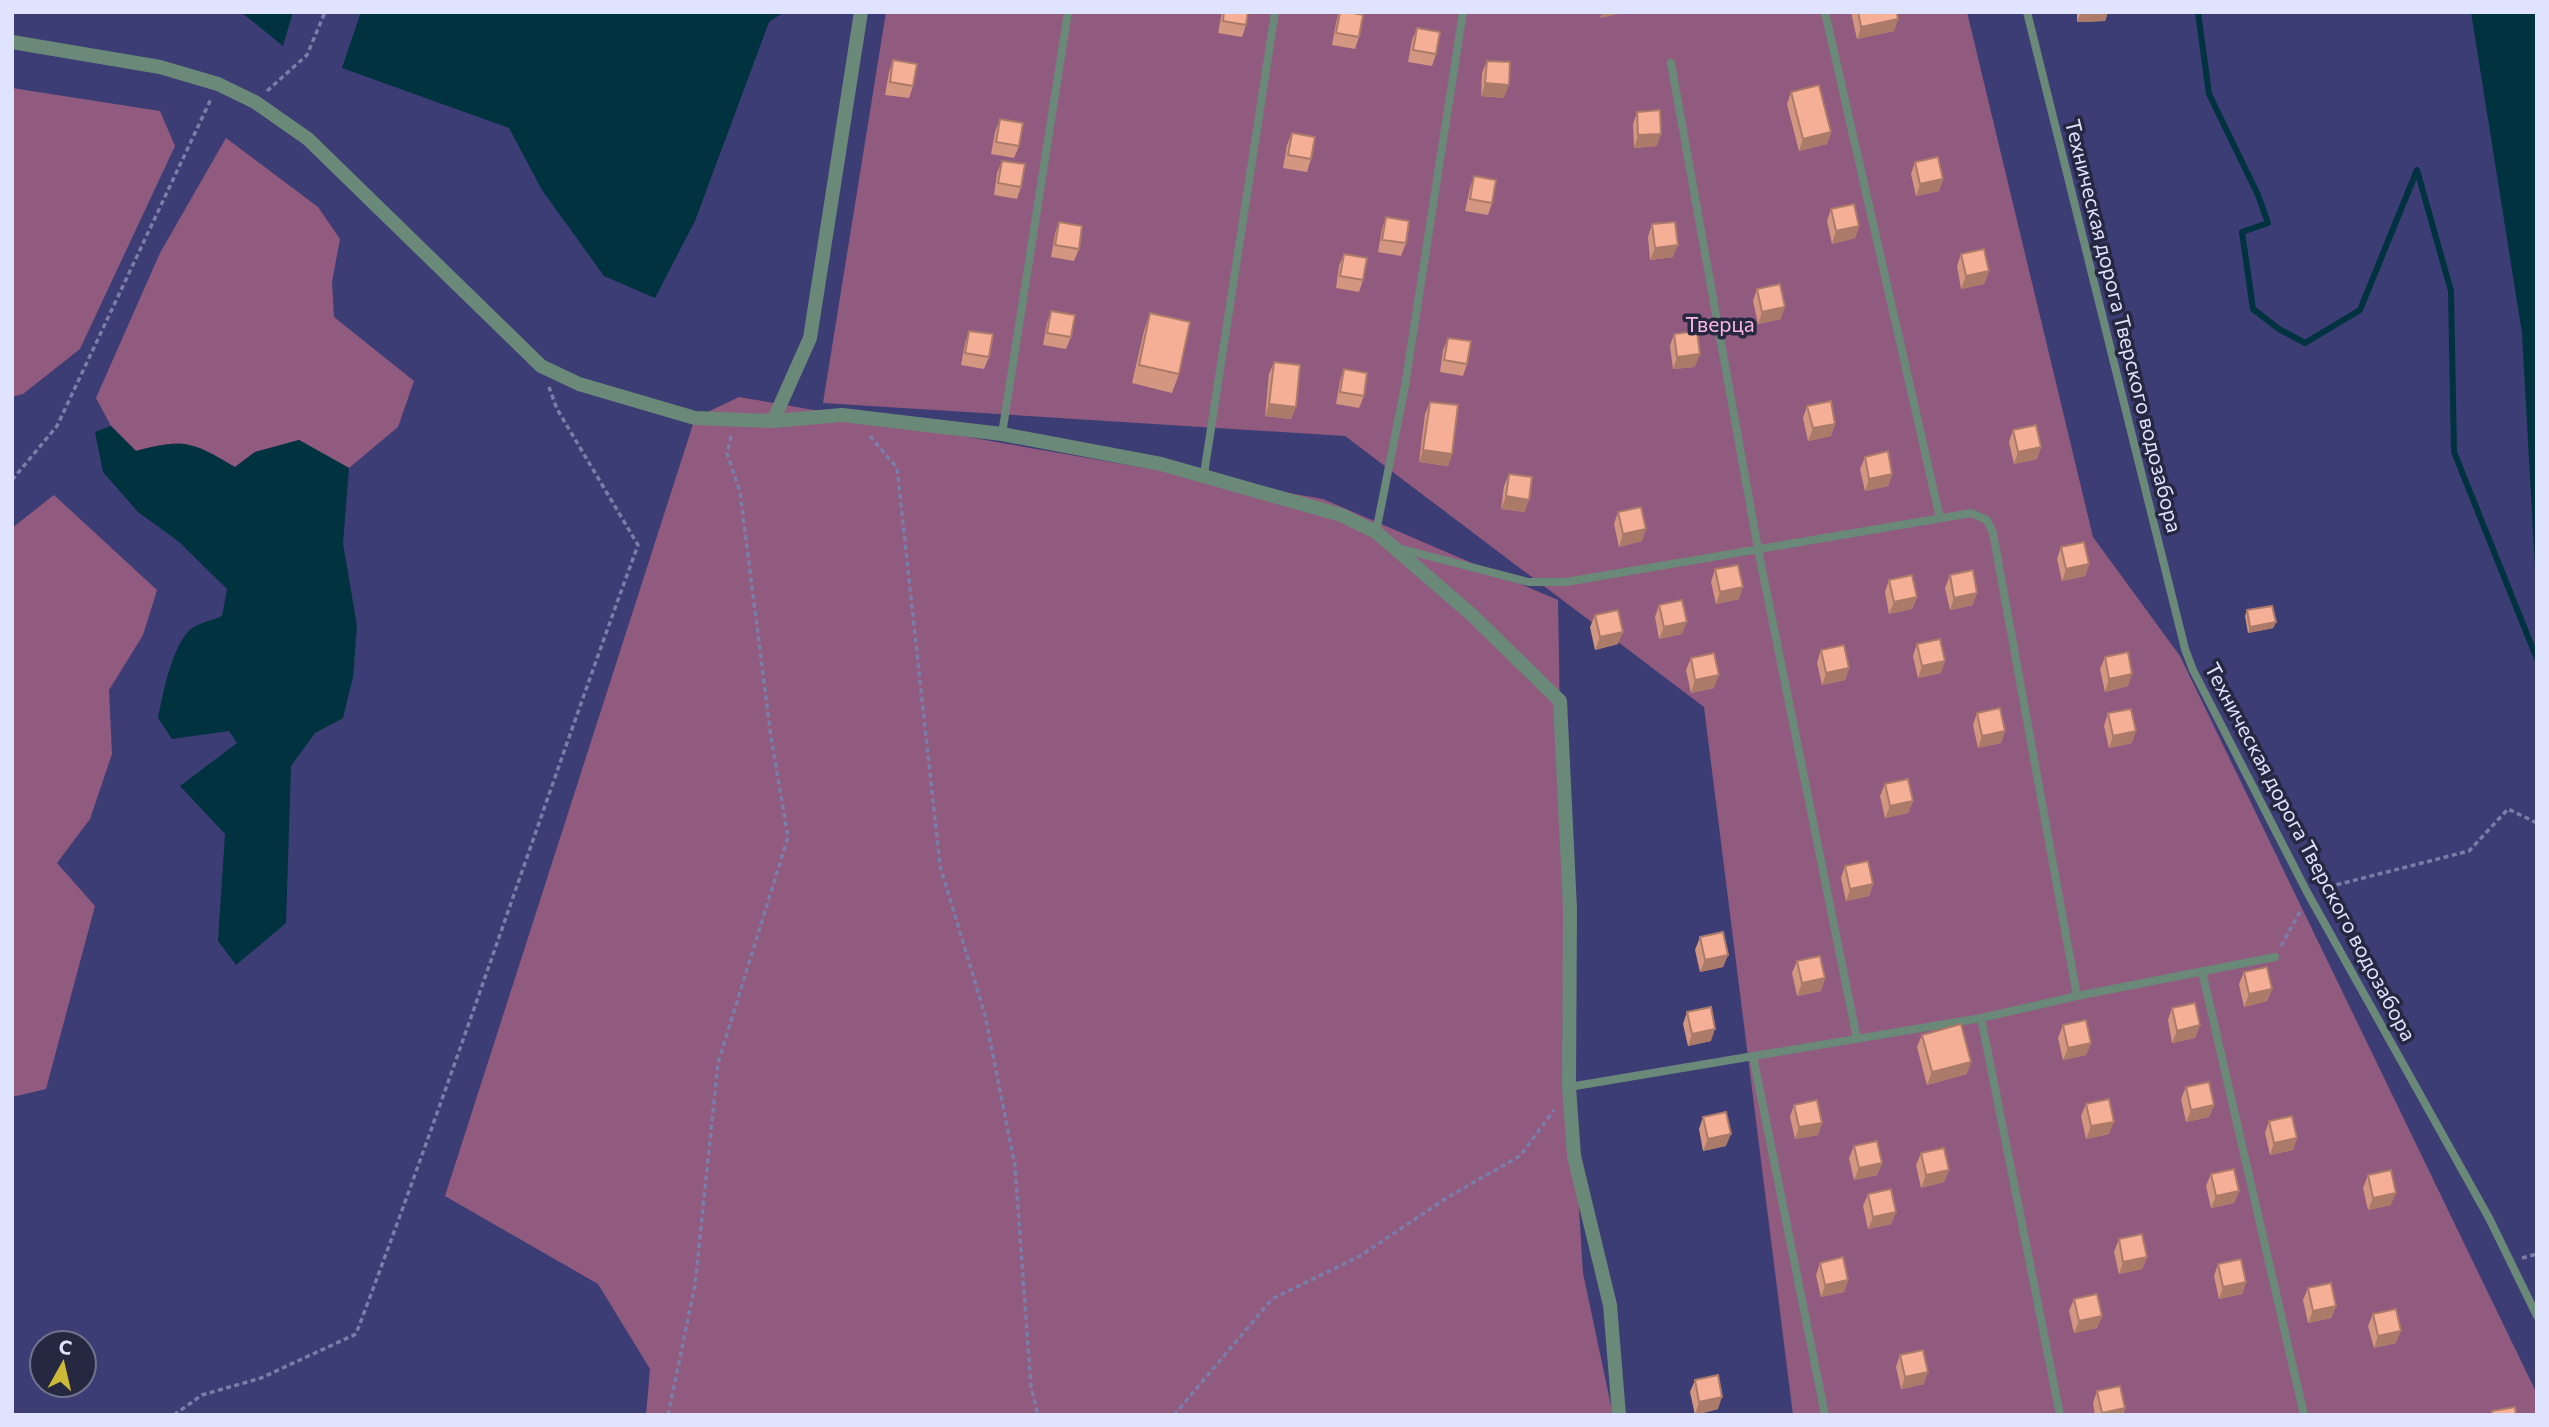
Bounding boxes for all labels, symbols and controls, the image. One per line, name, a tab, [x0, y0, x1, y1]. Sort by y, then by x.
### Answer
street label: Техническая дорога Тверского водозабора	[2061, 116, 2188, 535]
park label: Тверца	[1685, 311, 1755, 336]
street label: Техническая дорога Тверского водозабора	[2201, 658, 2422, 1045]
north arrow	[28, 1329, 98, 1399]
text: С	[57, 1334, 73, 1359]

